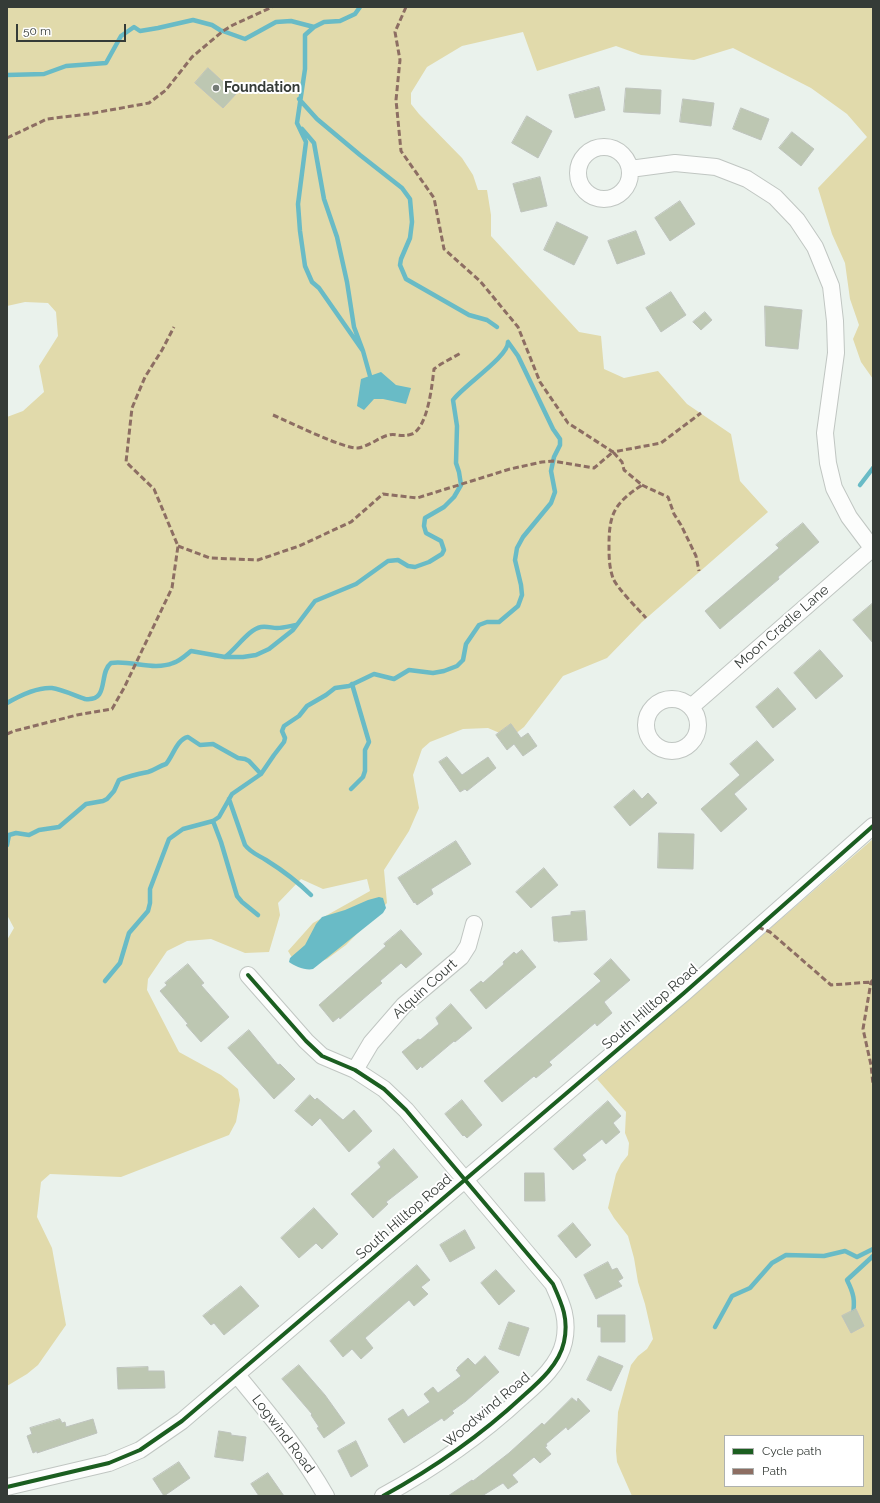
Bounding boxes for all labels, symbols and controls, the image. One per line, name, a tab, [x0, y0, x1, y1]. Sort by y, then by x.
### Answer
scale bar	[18, 16, 128, 42]
text: 50 m	[23, 24, 51, 38]
place label: Foundation	[224, 80, 300, 96]
marker: Foundation	[211, 83, 221, 93]
street label: Moon Cradle Lane	[732, 582, 832, 672]
street label: Alquin Court	[389, 956, 461, 1022]
street label: South Hilltop Road	[599, 961, 701, 1053]
street label: South Hilltop Road	[353, 1171, 455, 1263]
street label: Woodwind Road	[440, 1369, 534, 1451]
street label: Logwind Road	[248, 1392, 318, 1476]
legend	[724, 1435, 864, 1487]
text: Cycle path	[762, 1444, 821, 1458]
text: Path	[762, 1464, 787, 1478]

